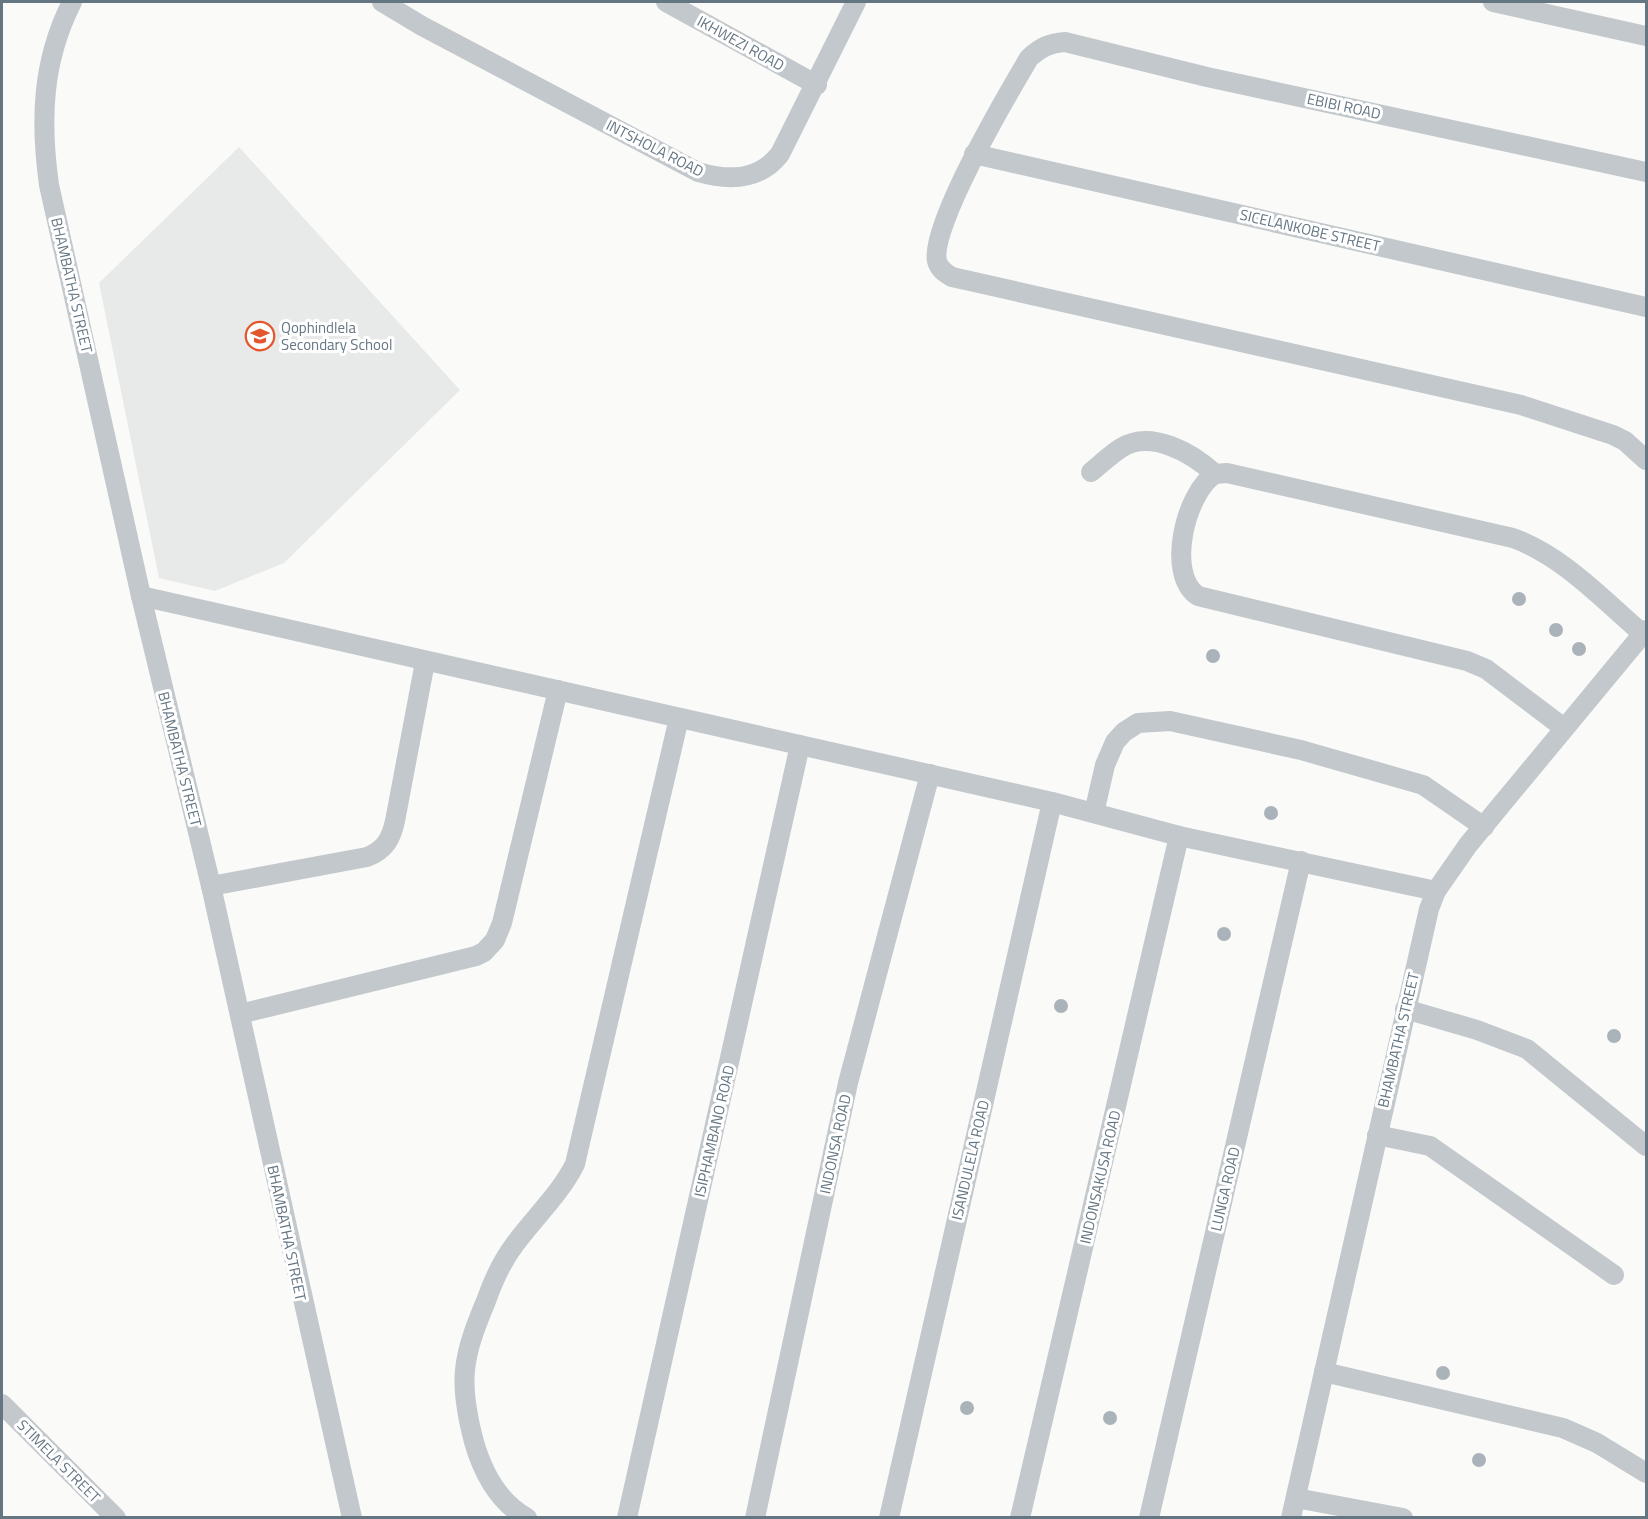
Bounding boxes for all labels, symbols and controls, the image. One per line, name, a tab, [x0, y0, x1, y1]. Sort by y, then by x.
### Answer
street label: IKHWEZI ROAD	[693, 10, 789, 76]
street label: EBIBI ROAD	[1305, 87, 1383, 125]
street label: INTSHOLA ROAD	[602, 113, 708, 183]
street label: SICELANKOBE STREET	[1238, 203, 1383, 257]
street label: BHAMBATHA STREET	[45, 215, 99, 355]
place label: Qophindlela Secondary School	[281, 316, 392, 356]
school or university icon: Qophindlela Secondary School	[244, 320, 276, 352]
street label: BHAMBATHA STREET	[152, 689, 208, 829]
street label: BHAMBATHA STREET	[1371, 970, 1425, 1110]
street label: ISIPHAMBANO ROAD	[688, 1063, 740, 1199]
street label: INDONSA ROAD	[813, 1092, 857, 1196]
street label: ISANDULELA ROAD	[945, 1098, 995, 1222]
street label: INDONSAKUSA ROAD	[1073, 1108, 1127, 1246]
street label: LUNGA ROAD	[1204, 1145, 1246, 1233]
street label: BHAMBATHA STREET	[261, 1163, 313, 1303]
street label: STIMELA STREET	[12, 1414, 106, 1508]

